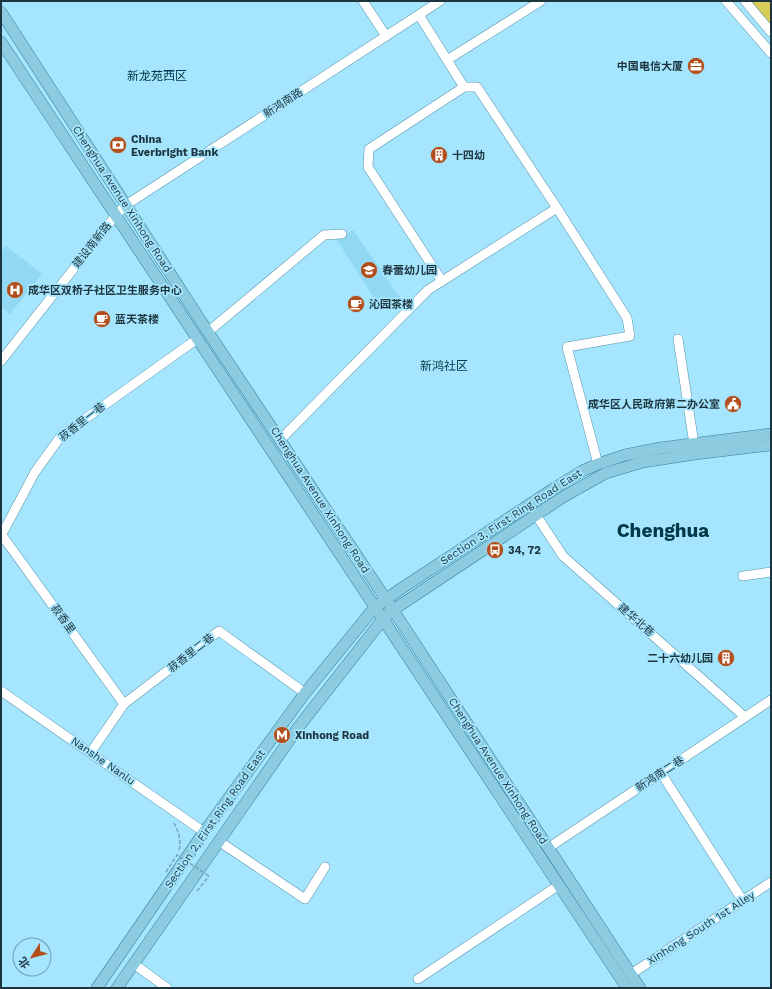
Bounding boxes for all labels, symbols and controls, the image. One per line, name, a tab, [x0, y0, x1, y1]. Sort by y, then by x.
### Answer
office icon: 中国电信大厦	[686, 56, 706, 76]
place label: 中国电信大厦	[617, 60, 683, 73]
district label: 新龙苑西区	[127, 69, 187, 83]
street label: 新鸿南路	[261, 86, 305, 120]
street label: Chenghua Avenue Xinhong Road	[70, 123, 174, 275]
place label: China Everbright Bank	[131, 133, 218, 159]
bank icon: China Everbright Bank	[108, 135, 128, 155]
building icon: 十四幼	[429, 145, 449, 165]
place label: 十四幼	[452, 149, 485, 162]
street label: 建设南新路	[70, 219, 114, 271]
school or university icon: 春蕾幼儿园	[359, 260, 379, 280]
place label: 春蕾幼儿园	[382, 264, 437, 277]
hospital icon: 成华区双桥子社区卫生服务中心	[5, 280, 25, 300]
place label: 成华区双桥子社区卫生服务中心	[28, 284, 182, 297]
cafe icon: 沁园茶楼	[346, 294, 366, 314]
place label: 沁园茶楼	[369, 298, 413, 311]
cafe icon: 蓝天茶楼	[92, 309, 112, 329]
place label: 蓝天茶楼	[115, 313, 159, 326]
district label: 新鸿社区	[420, 359, 468, 373]
public building icon: 成华区人民政府第二办公室	[723, 394, 743, 414]
place label: 成华区人民政府第二办公室	[588, 398, 720, 411]
street label: 菽香里一巷	[56, 400, 108, 444]
street label: Chenghua Avenue Xinhong Road	[268, 424, 372, 576]
street label: Section 3, First Ring Road East	[438, 466, 585, 568]
district label: Chenghua	[617, 519, 709, 542]
bus stop icon: 34, 72	[485, 540, 505, 560]
place label: 34, 72	[508, 544, 541, 557]
street label: 建华北巷	[615, 601, 657, 639]
street label: 菽香里	[48, 602, 78, 636]
street label: 菽香里二巷	[165, 631, 217, 675]
building icon: 二十六幼儿园	[716, 648, 736, 668]
place label: 二十六幼儿园	[647, 652, 713, 665]
street label: Chenghua Avenue Xinhong Road	[446, 695, 550, 847]
metro station icon: Xinhong Road	[272, 725, 292, 745]
place label: Xinhong Road	[295, 729, 369, 742]
street label: Nanshe Nanlu	[69, 734, 137, 788]
street label: Section 2, First Ring Road East	[162, 747, 268, 891]
street label: 新鸿南二巷	[633, 754, 687, 794]
street label: Xinhong South 1st Alley	[645, 888, 757, 968]
north arrow	[12, 937, 52, 977]
text: 北	[16, 954, 33, 971]

